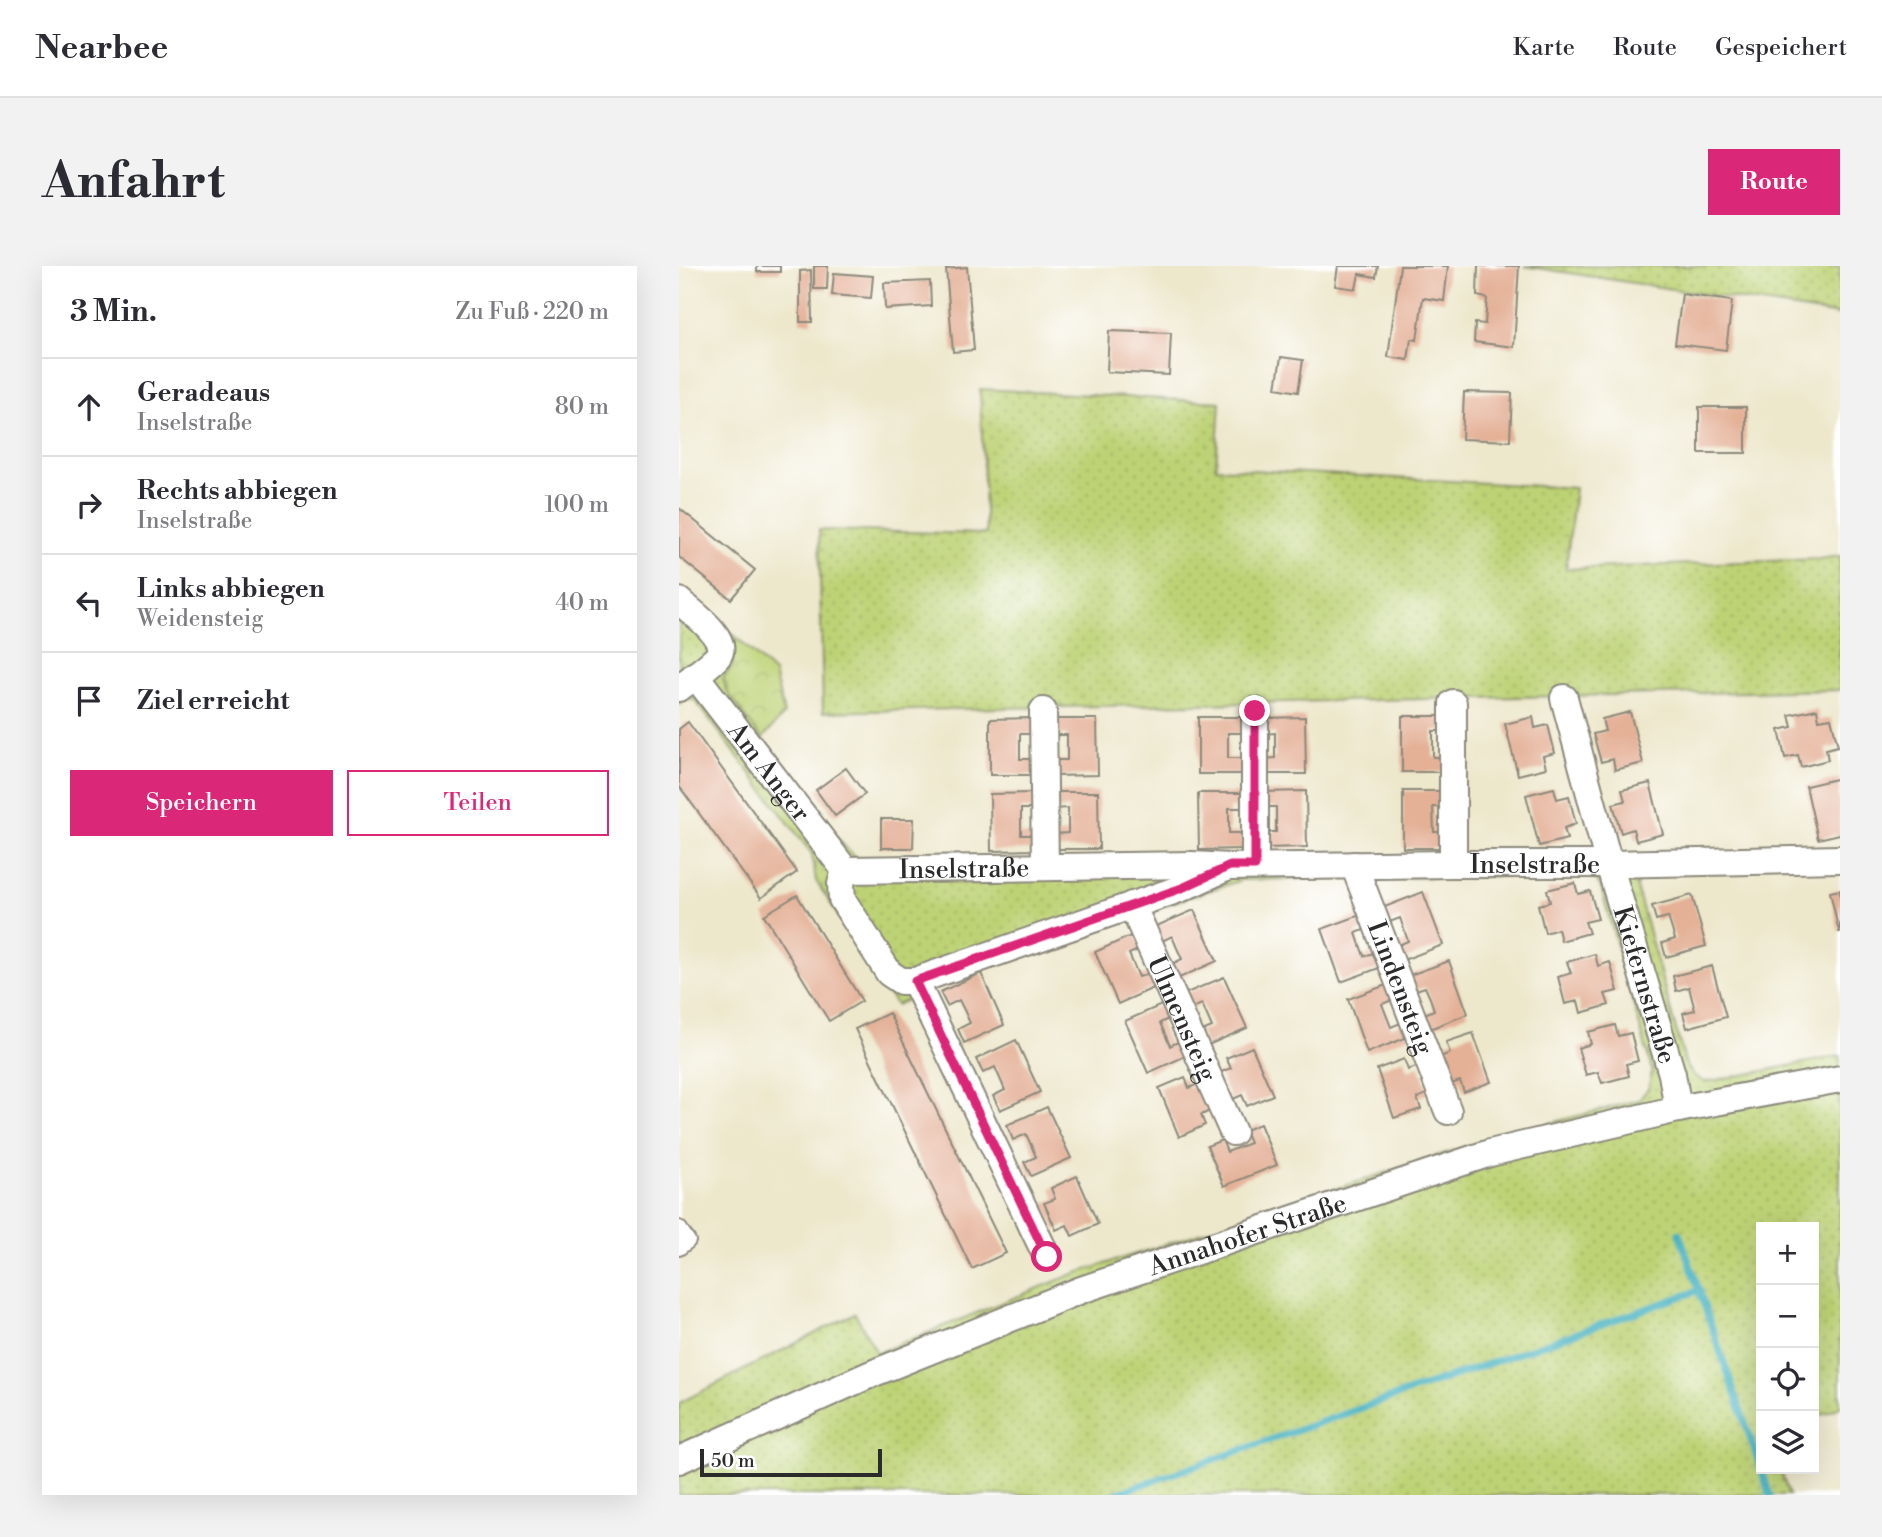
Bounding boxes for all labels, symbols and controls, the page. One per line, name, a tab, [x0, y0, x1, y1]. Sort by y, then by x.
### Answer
text: Nearbee	[35, 28, 168, 69]
text: Karte	[1513, 33, 1575, 63]
text: Route	[1613, 33, 1677, 63]
text: Gespeichert	[1715, 33, 1847, 63]
button: Route	[1708, 149, 1840, 215]
text: Anfahrt	[42, 152, 225, 213]
text: 3 Min.	[70, 293, 157, 331]
text: Zu Fuß · 220 m	[456, 298, 609, 326]
text: Geradeaus	[137, 377, 270, 409]
icon: ahead	[70, 388, 108, 426]
text: 80 m	[555, 393, 609, 421]
text: Inselstraße	[137, 409, 252, 437]
text: Rechts abbiegen	[137, 475, 337, 507]
icon: right	[70, 486, 108, 524]
text: 100 m	[544, 491, 609, 519]
text: Inselstraße	[137, 507, 252, 535]
text: Links abbiegen	[137, 573, 325, 605]
icon: left	[70, 584, 108, 622]
text: 40 m	[555, 589, 609, 617]
text: Weidensteig	[137, 605, 263, 633]
icon: arrive	[70, 682, 108, 720]
text: Ziel erreicht	[137, 685, 289, 717]
route end	[1239, 695, 1270, 726]
street label: Am Anger	[720, 715, 817, 828]
button: Speichern	[70, 770, 333, 836]
button: Teilen	[347, 770, 609, 836]
street label: Inselstraße	[1470, 849, 1600, 881]
street label: Inselstraße	[899, 852, 1029, 886]
street label: Kiefernstraße	[1606, 902, 1683, 1068]
street label: Lindensteig	[1360, 916, 1440, 1060]
street label: Ulmensteig	[1140, 951, 1224, 1087]
street label: Annahofer Straße	[1144, 1187, 1351, 1284]
map controls	[1756, 1222, 1819, 1474]
button: +	[1756, 1222, 1819, 1285]
route start	[1031, 1241, 1062, 1272]
button: −	[1756, 1285, 1819, 1348]
button: locate	[1756, 1348, 1819, 1411]
button: layers	[1756, 1411, 1819, 1474]
scale bar	[700, 1446, 882, 1478]
text: 50 m	[711, 1449, 755, 1473]

